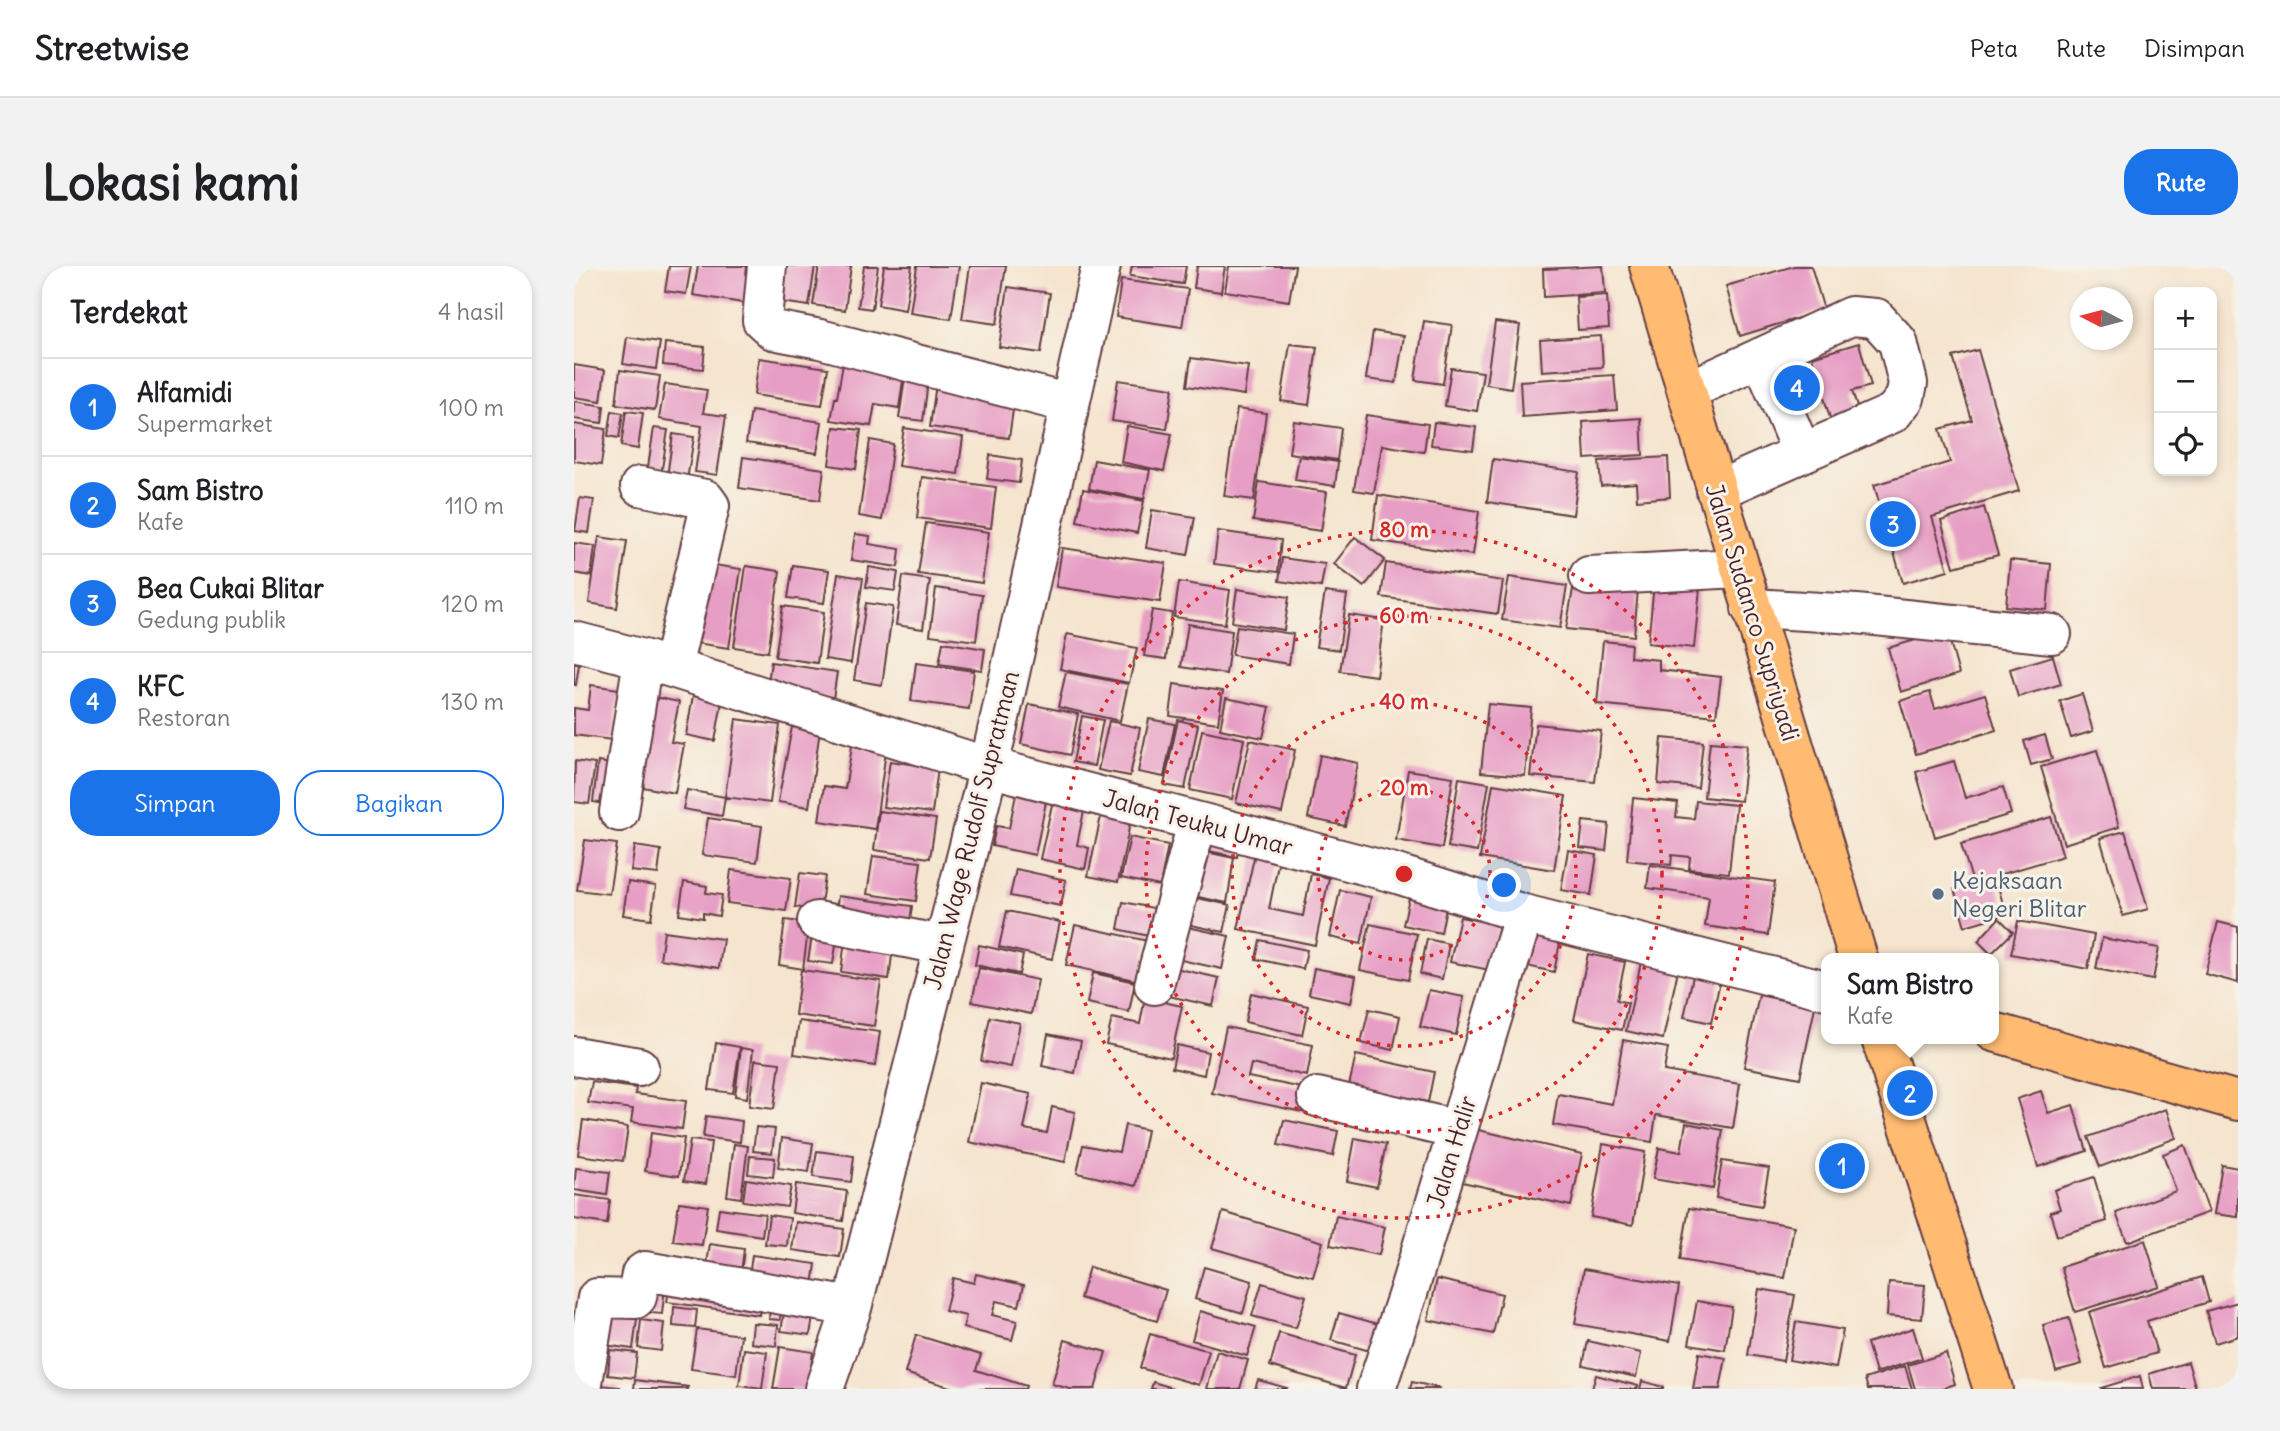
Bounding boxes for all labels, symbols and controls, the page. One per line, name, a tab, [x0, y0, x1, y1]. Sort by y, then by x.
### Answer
text: Streetwise	[35, 27, 189, 69]
text: Peta	[1970, 33, 2018, 63]
text: Rute	[2056, 33, 2106, 63]
text: Disimpan	[2144, 33, 2245, 63]
button: Rute	[2124, 149, 2238, 215]
text: Lokasi kami	[42, 152, 300, 213]
north arrow	[2070, 287, 2133, 350]
map controls	[2154, 287, 2217, 476]
button: +	[2154, 287, 2217, 350]
text: Terdekat	[70, 293, 188, 331]
text: 4 hasil	[438, 297, 504, 326]
button: −	[2154, 350, 2217, 413]
pin: 4	[1774, 362, 1820, 414]
text: Alfamidi	[137, 376, 232, 409]
text: 1	[88, 393, 98, 422]
text: 100 m	[439, 393, 504, 422]
text: Supermarket	[137, 409, 273, 438]
button: locate	[2154, 413, 2217, 476]
text: Sam Bistro	[137, 474, 264, 507]
street label: Jalan Sudanco Supriyadi	[1700, 480, 1806, 744]
text: 2	[87, 491, 99, 520]
text: 110 m	[445, 491, 504, 520]
pin: 3	[1870, 498, 1916, 550]
text: Kafe	[137, 507, 184, 536]
text: 80 m	[1379, 516, 1429, 543]
text: Bea Cukai Blitar	[137, 572, 324, 605]
text: 3	[86, 589, 100, 618]
text: 120 m	[441, 589, 504, 618]
text: 60 m	[1379, 602, 1429, 629]
text: Gedung publik	[137, 605, 286, 634]
street label: Jalan Wage Rudolf Supratman	[917, 667, 1025, 993]
text: KFC	[137, 670, 185, 703]
text: 4	[86, 687, 100, 716]
text: 130 m	[441, 687, 504, 716]
text: 40 m	[1379, 688, 1429, 715]
text: Restoran	[137, 703, 230, 732]
button: Simpan	[70, 770, 280, 836]
button: Bagikan	[294, 770, 504, 836]
text: 20 m	[1380, 774, 1429, 801]
street label: Jalan Teuku Umar	[1100, 782, 1296, 862]
centre of rings	[1392, 862, 1416, 886]
place label: Kejaksaan Negeri Blitar	[1952, 865, 2087, 923]
your location	[1487, 868, 1521, 902]
marker: Kejaksaan Negeri Blitar	[1930, 886, 1946, 902]
popup	[1821, 953, 1999, 1044]
text: Sam Bistro	[1847, 968, 1973, 1001]
text: Kafe	[1847, 1001, 1893, 1030]
pin: 2	[1887, 1067, 1933, 1119]
street label: Jalan Halir	[1420, 1092, 1482, 1212]
pin: 1	[1819, 1140, 1865, 1192]

